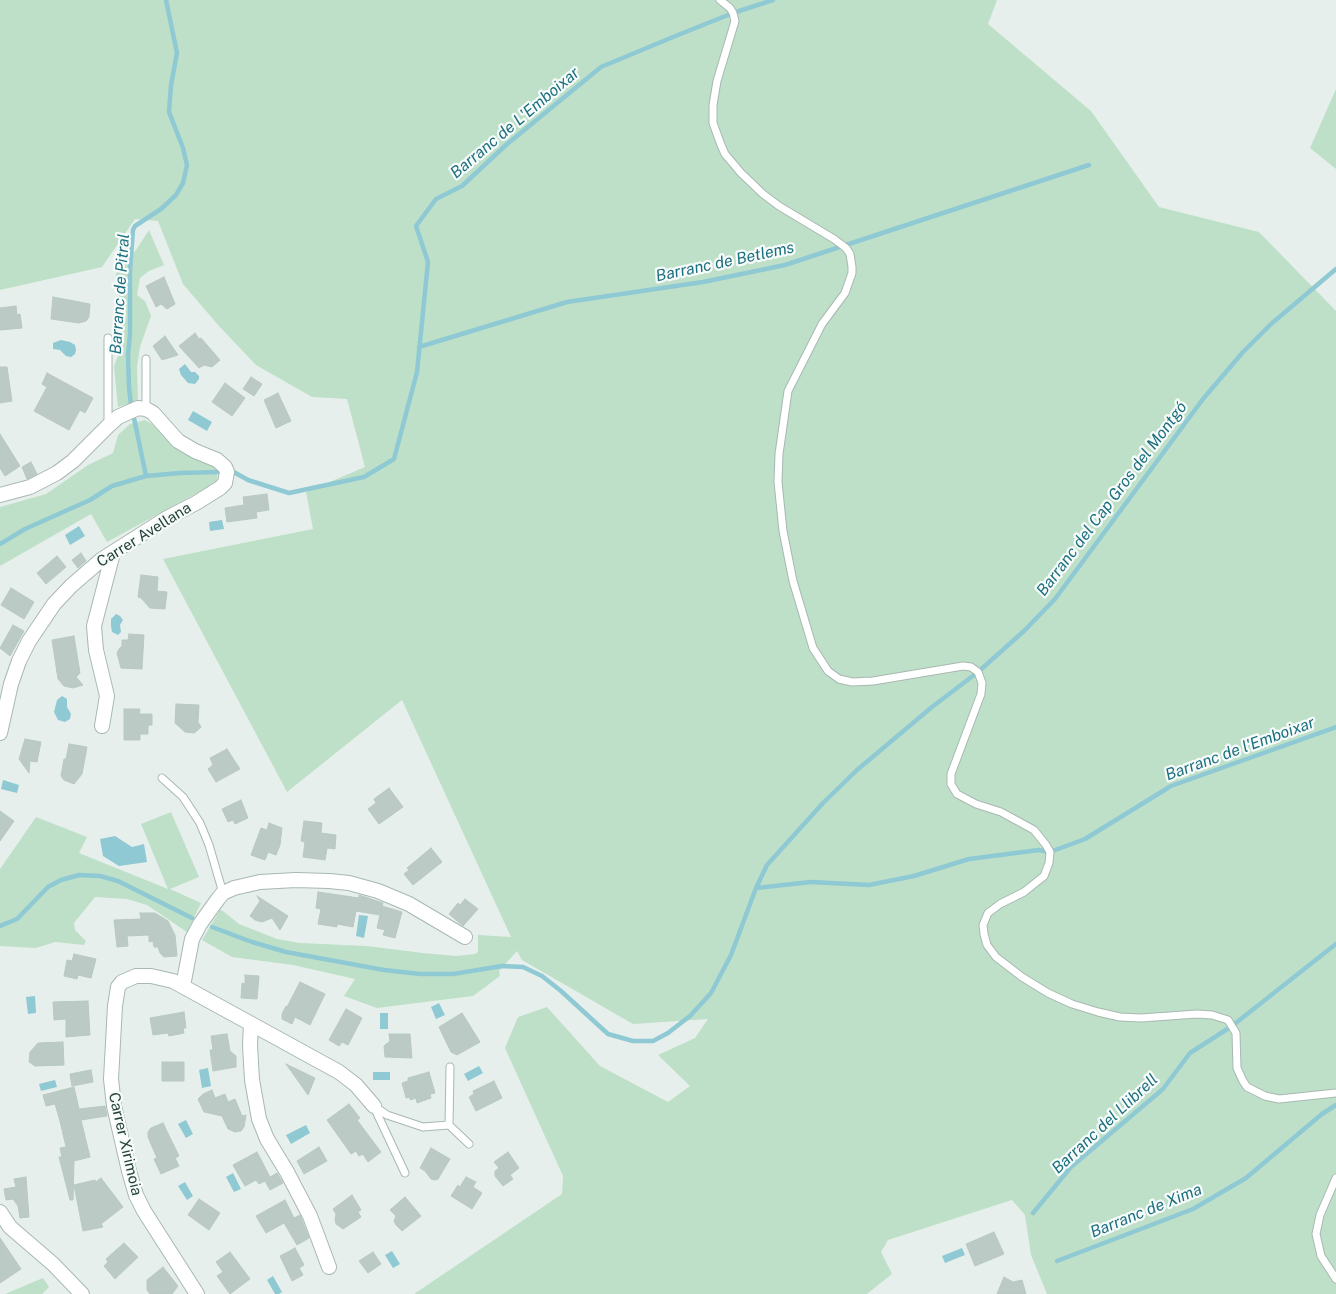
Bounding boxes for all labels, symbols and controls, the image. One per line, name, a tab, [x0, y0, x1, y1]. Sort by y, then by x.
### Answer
water label: Barranc de L'Emboixar	[447, 63, 583, 183]
water label: Barranc de Pitral	[106, 233, 134, 355]
water label: Barranc de Betlems	[654, 238, 796, 286]
water label: Barranc del Cap Gros del Montgó	[1033, 398, 1191, 600]
street label: Carrer Avellana	[94, 499, 194, 571]
water label: Barranc de l'Emboixar	[1163, 713, 1317, 785]
water label: Barranc del Llibrell	[1048, 1070, 1162, 1178]
street label: Carrer Xirimoia	[104, 1091, 146, 1197]
water label: Barranc de Xima	[1087, 1180, 1205, 1242]

